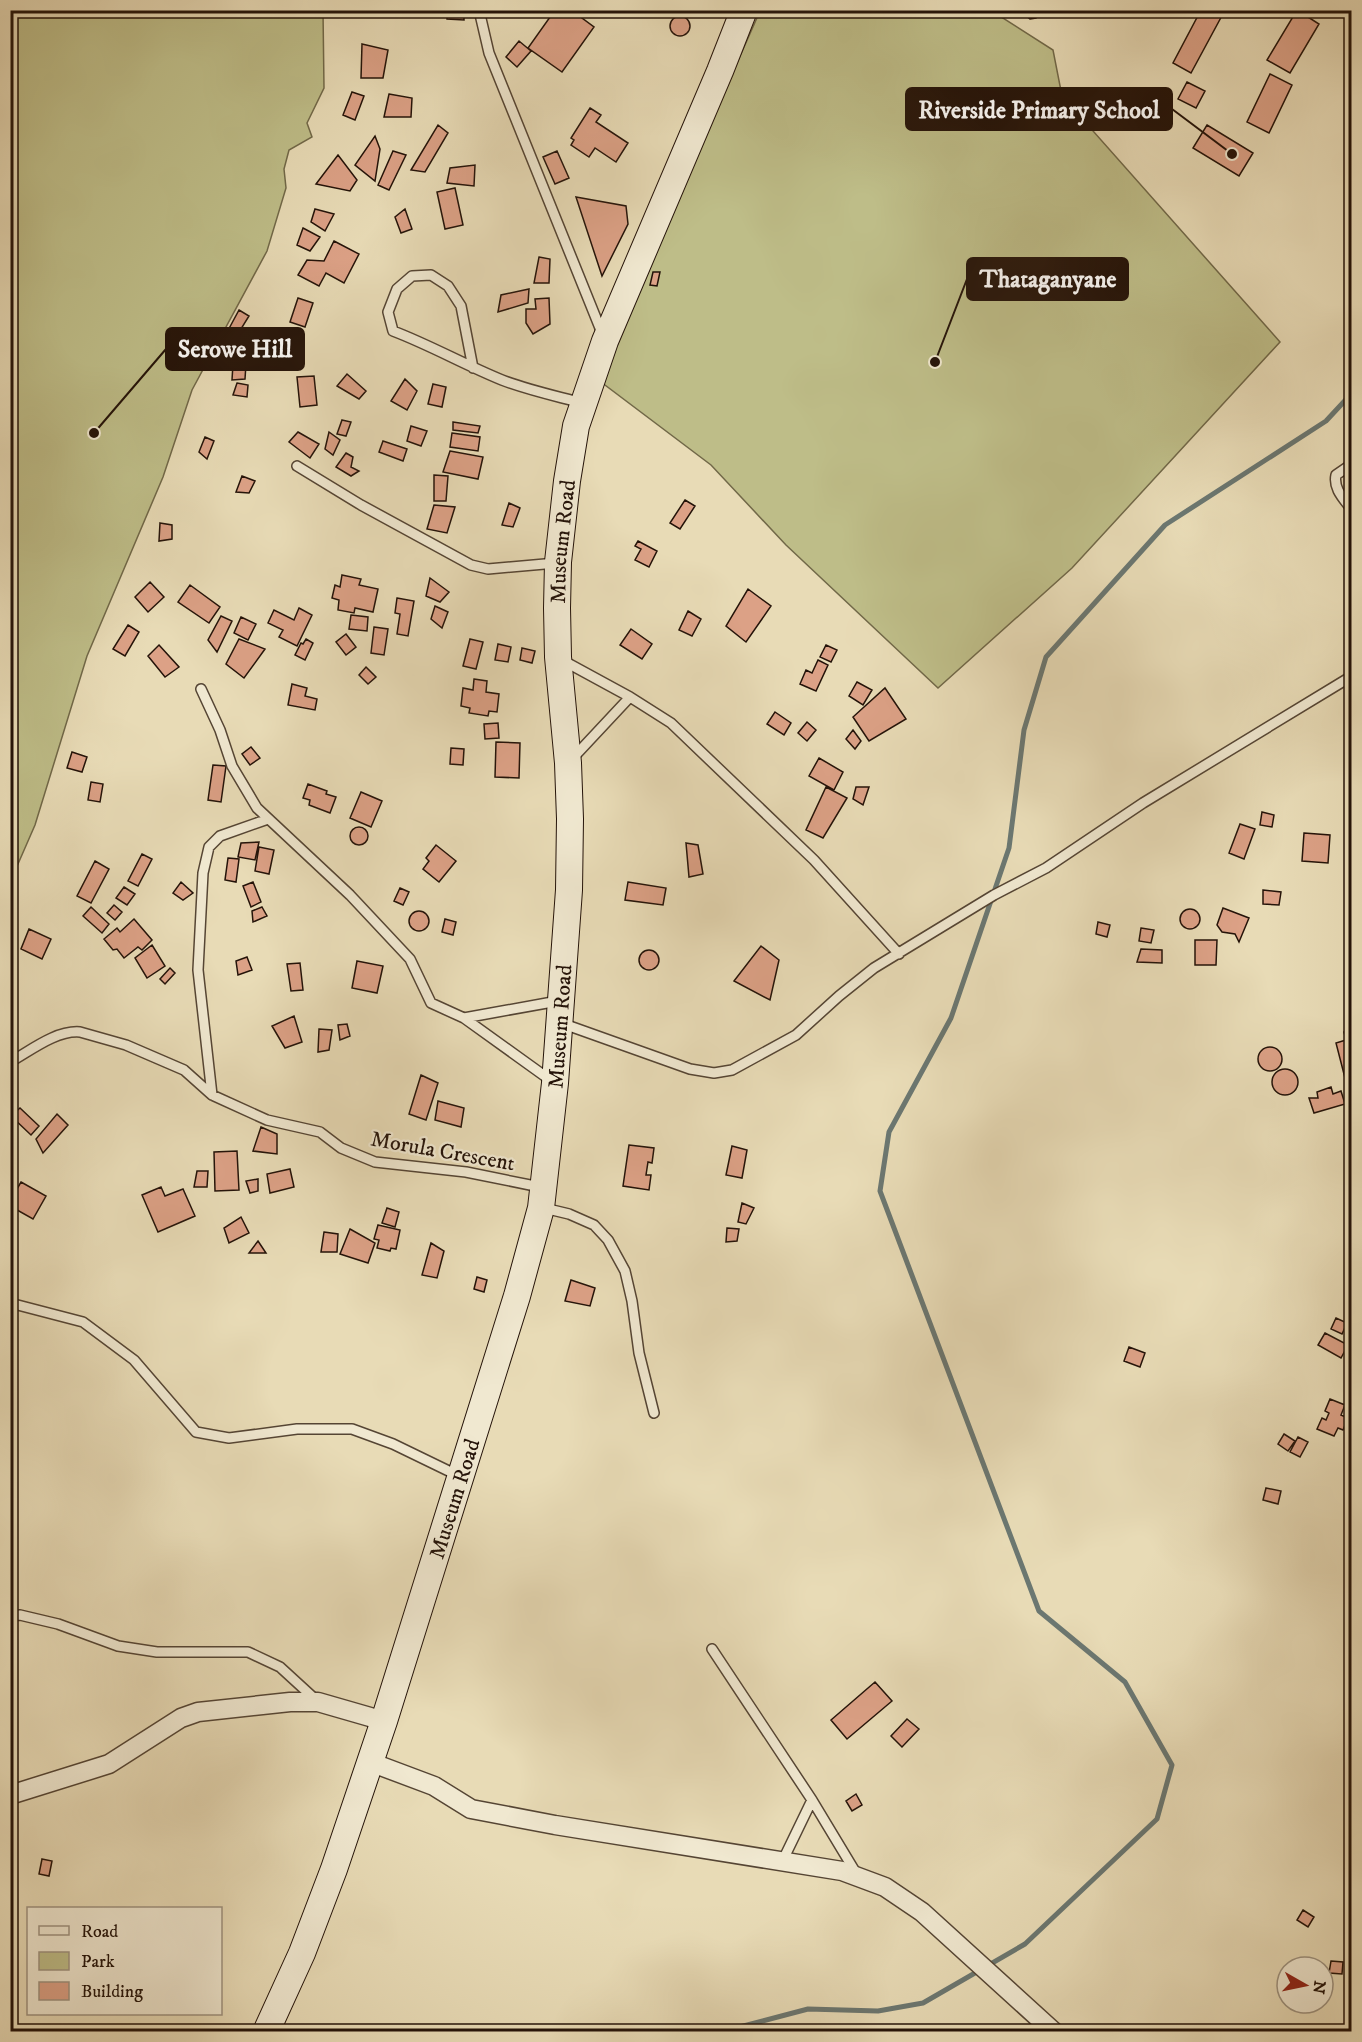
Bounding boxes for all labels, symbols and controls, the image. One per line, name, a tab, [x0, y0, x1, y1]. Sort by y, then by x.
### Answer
callout: Riverside Primary School	[906, 88, 1172, 130]
text: Riverside Primary School	[918, 96, 1160, 126]
callout: Thataganyane	[967, 258, 1128, 300]
text: Thataganyane	[978, 265, 1117, 295]
callout: Serowe Hill	[166, 328, 304, 370]
text: Serowe Hill	[178, 335, 293, 365]
street label: Museum Road	[545, 478, 582, 604]
street label: Museum Road	[543, 963, 579, 1090]
street label: Morula Crescent	[368, 1126, 517, 1177]
street label: Museum Road	[424, 1436, 487, 1562]
legend	[27, 1907, 222, 2015]
text: Road	[81, 1921, 118, 1943]
text: Park	[81, 1951, 115, 1973]
north arrow	[1275, 1955, 1335, 2015]
text: N	[1308, 1979, 1330, 1995]
text: Building	[81, 1981, 143, 2003]

